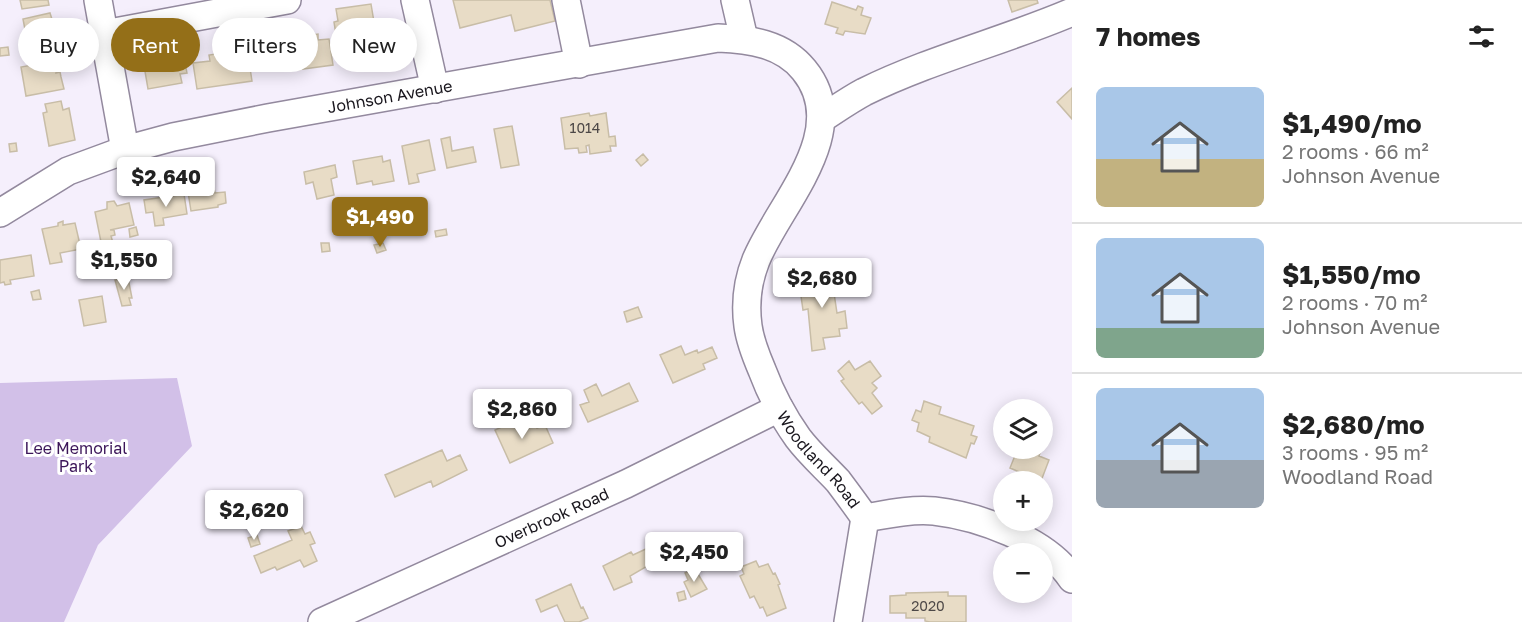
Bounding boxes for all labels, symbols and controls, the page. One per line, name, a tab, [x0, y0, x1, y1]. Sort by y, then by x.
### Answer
chip: Buy	[18, 18, 99, 72]
chip: Rent	[111, 18, 200, 72]
chip: Filters	[212, 18, 318, 72]
chip: New	[330, 18, 417, 72]
icon: filters	[1465, 20, 1498, 53]
text: 7 homes	[1096, 21, 1201, 52]
street label: Johnson Avenue	[326, 75, 454, 117]
text: $1,490/mo	[1282, 108, 1422, 139]
icon: home	[1144, 111, 1216, 183]
house number: 1014	[570, 119, 600, 136]
text: 2 rooms · 66 m²	[1282, 139, 1429, 163]
pin: $2,640	[117, 157, 215, 208]
text: Johnson Avenue	[1282, 163, 1440, 187]
text: $2,640	[131, 164, 201, 188]
pin: $1,490	[331, 197, 429, 248]
text: $1,490	[346, 204, 414, 228]
pin: $1,550	[75, 240, 173, 291]
text: $1,550	[90, 247, 158, 271]
pin: $2,680	[773, 258, 871, 309]
text: $1,550/mo	[1282, 259, 1421, 290]
icon: home	[1144, 262, 1216, 334]
text: $2,680	[787, 265, 857, 289]
text: 2 rooms · 70 m²	[1282, 290, 1427, 314]
text: Johnson Avenue	[1282, 314, 1440, 338]
pin: $2,860	[473, 389, 571, 440]
text: $2,860	[487, 396, 557, 420]
map controls	[993, 399, 1053, 603]
button: layers	[993, 399, 1053, 459]
street label: Woodland Road	[773, 407, 865, 512]
text: $2,680/mo	[1282, 409, 1424, 440]
icon: home	[1144, 412, 1216, 484]
park label: Lee Memorial Park	[24, 438, 128, 476]
text: 3 rooms · 95 m²	[1282, 440, 1428, 464]
text: Woodland Road	[1282, 464, 1433, 488]
button: +	[993, 471, 1053, 531]
street label: Overbrook Road	[491, 483, 612, 552]
pin: $2,620	[205, 490, 303, 541]
text: $2,620	[219, 497, 289, 521]
pin: $2,450	[645, 532, 743, 583]
text: $2,450	[659, 539, 729, 563]
button: −	[993, 543, 1053, 603]
house number: 2020	[911, 597, 945, 614]

